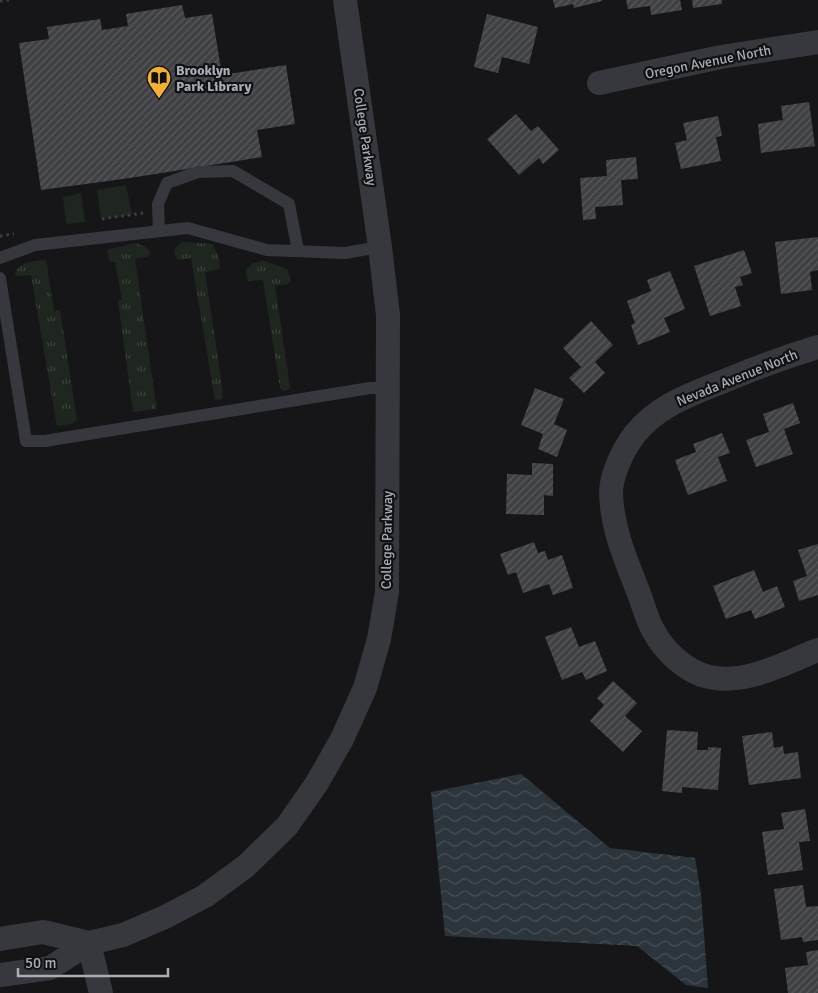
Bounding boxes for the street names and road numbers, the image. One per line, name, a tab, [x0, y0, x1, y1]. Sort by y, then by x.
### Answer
street label: Oregon Avenue North	[643, 41, 773, 83]
street label: College Parkway	[350, 87, 380, 187]
street label: Nevada Avenue North	[674, 346, 800, 410]
street label: College Parkway	[378, 490, 396, 589]

